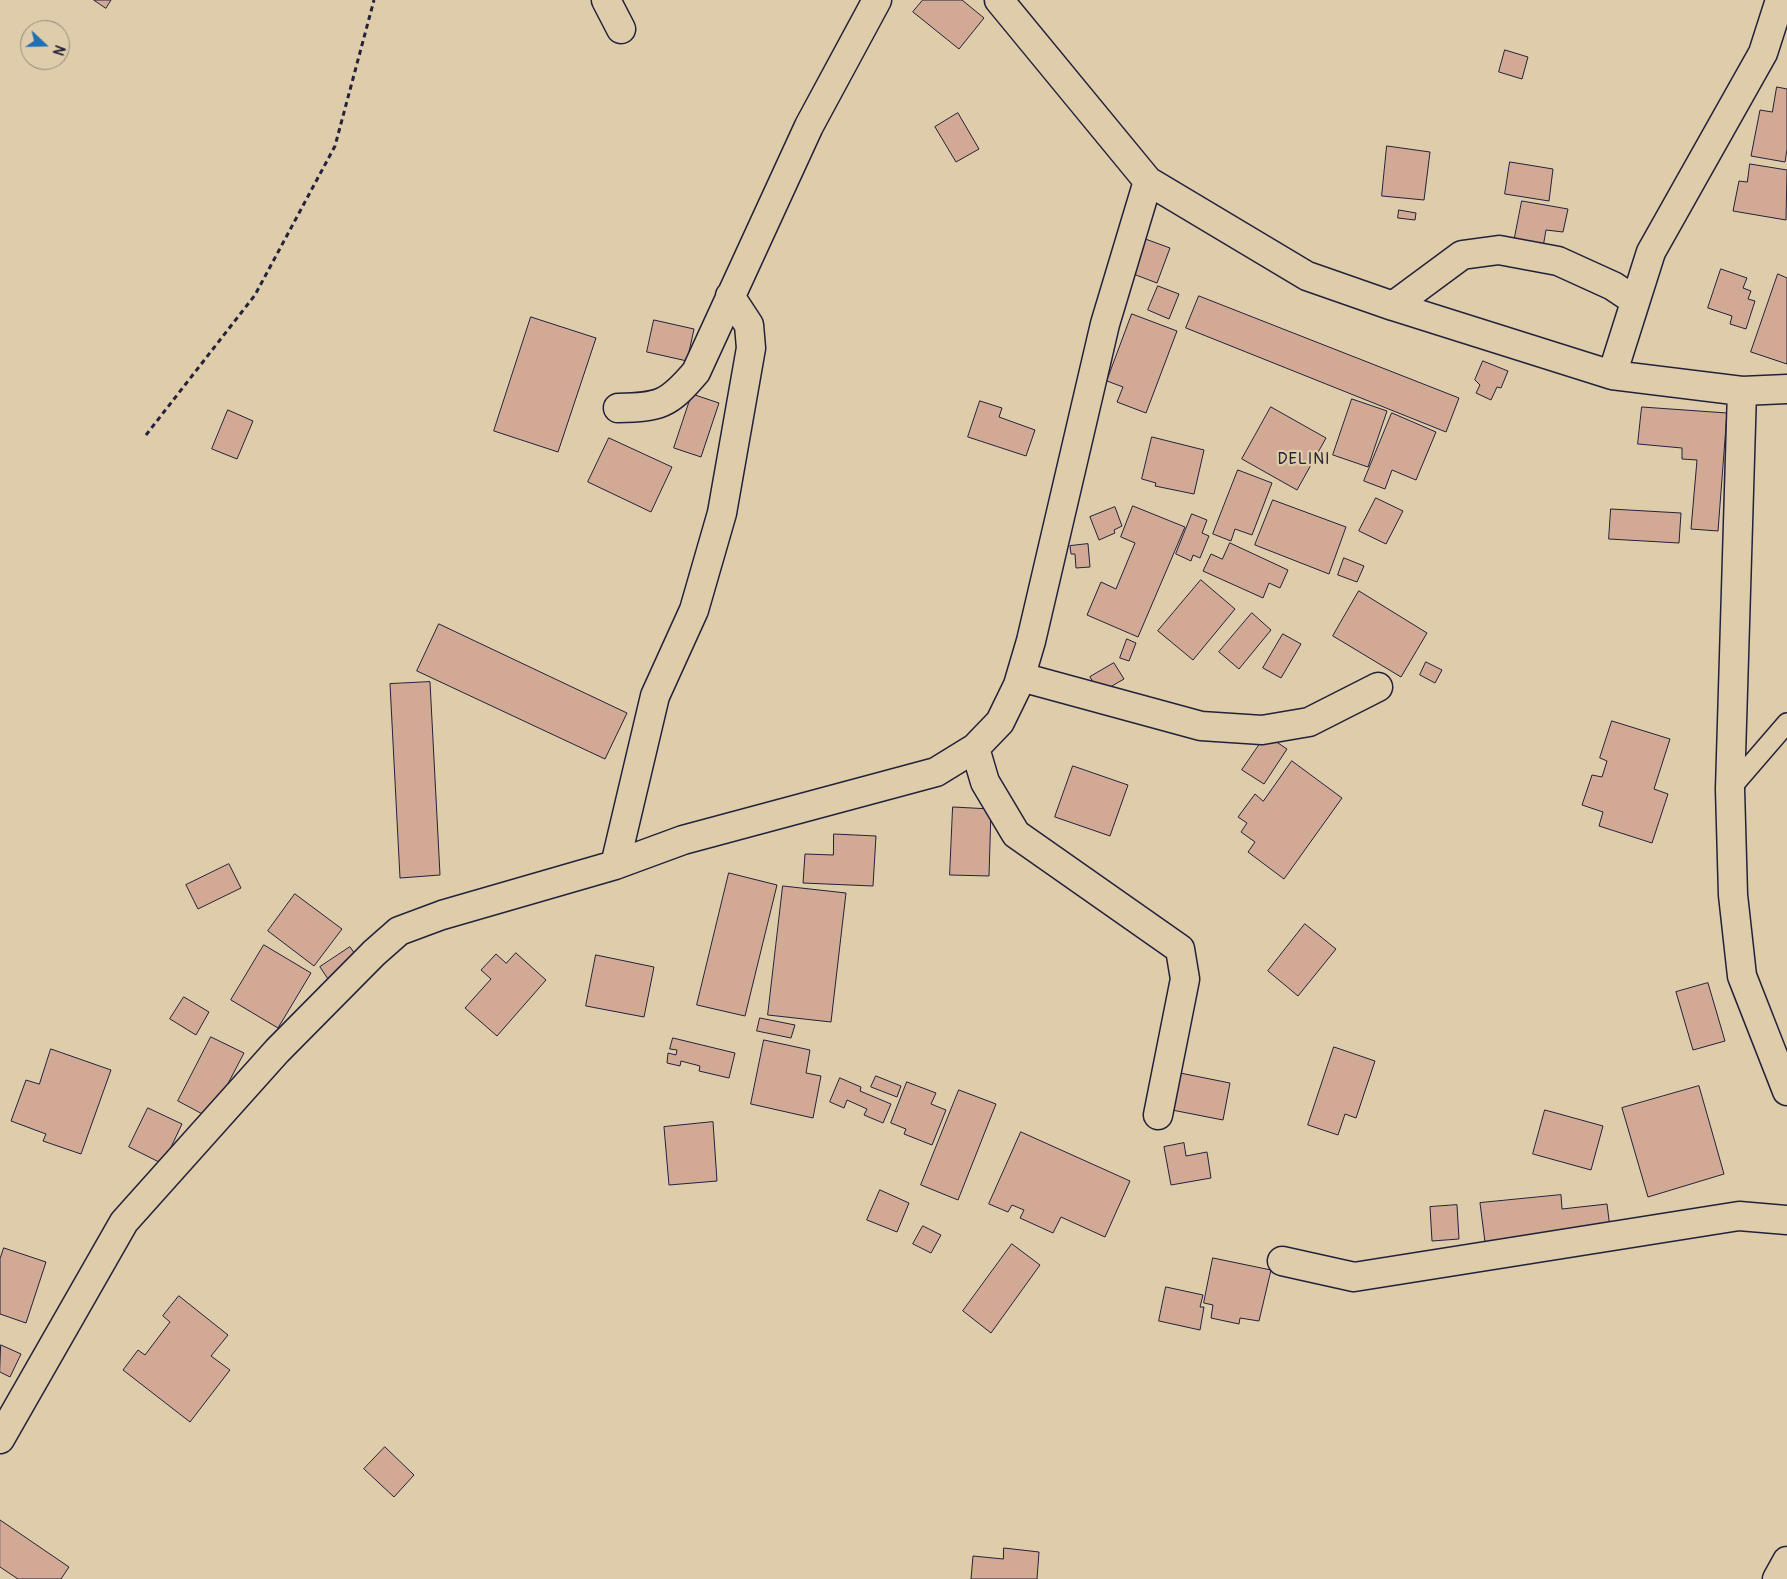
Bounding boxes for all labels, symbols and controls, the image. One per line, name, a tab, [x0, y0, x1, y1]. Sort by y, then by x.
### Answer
north arrow	[20, 20, 70, 70]
text: N	[49, 43, 68, 58]
district label: DELINI	[1277, 450, 1331, 470]

